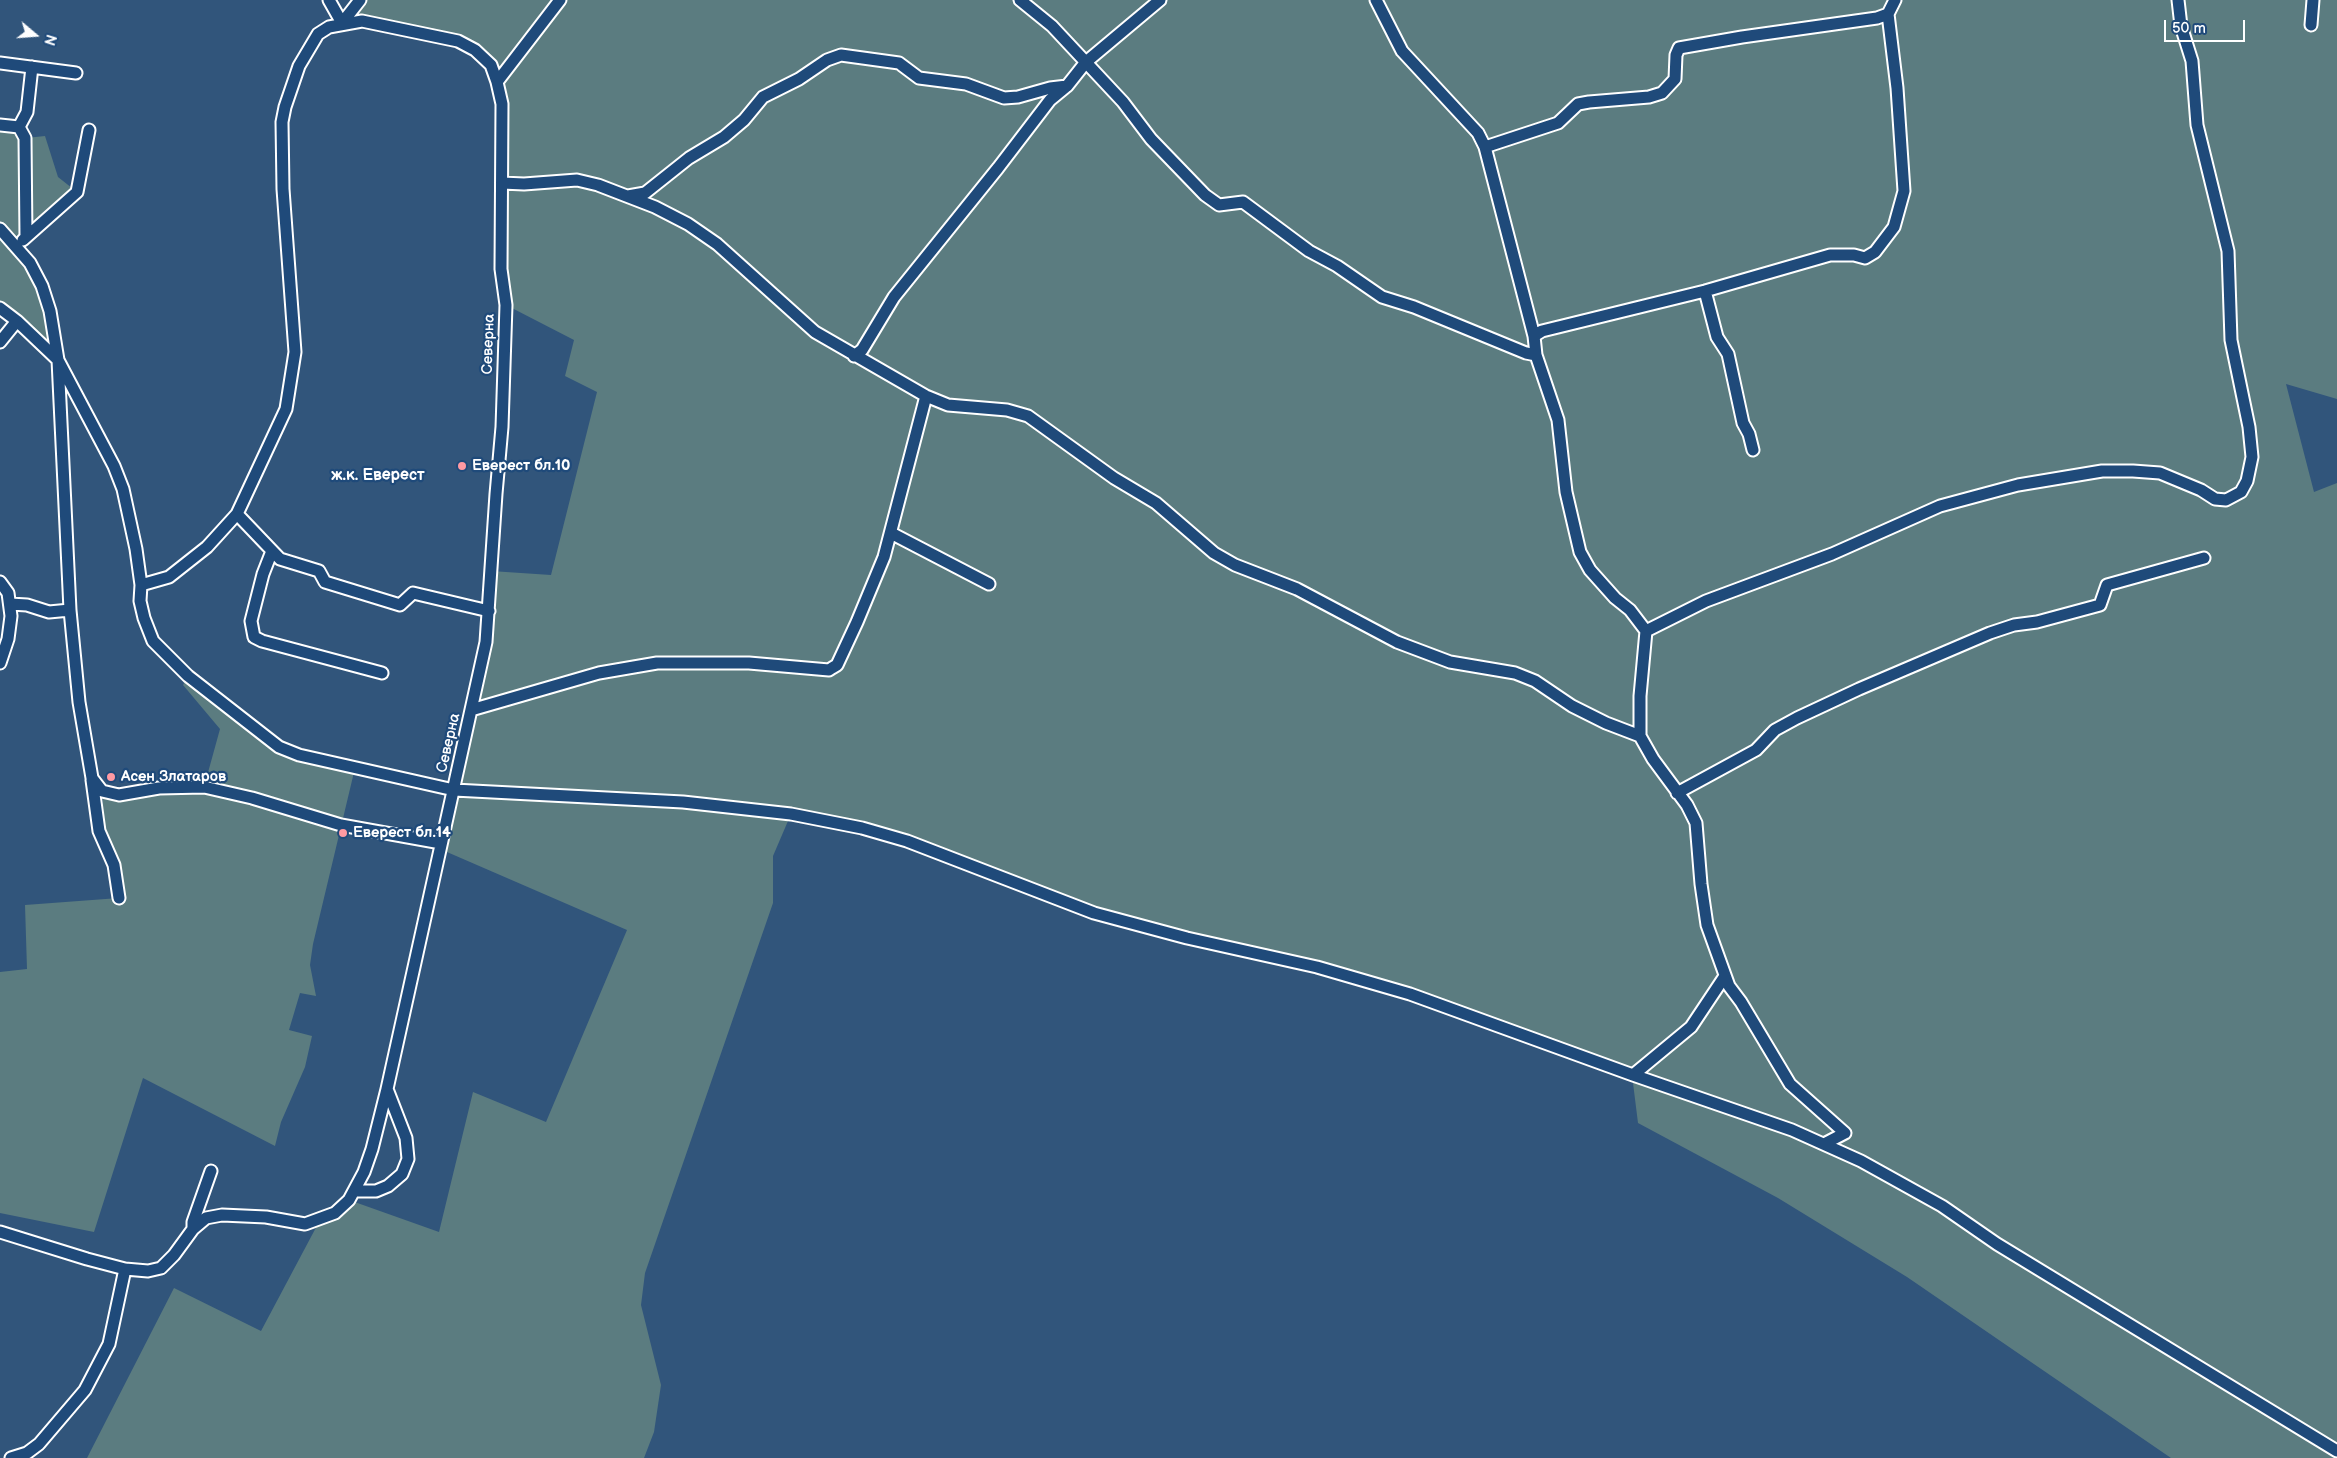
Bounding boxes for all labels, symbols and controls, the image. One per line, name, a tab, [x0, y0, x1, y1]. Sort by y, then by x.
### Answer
north arrow	[10, 10, 60, 60]
scale bar	[2167, 10, 2248, 42]
text: 50 m	[2172, 19, 2206, 38]
text: N	[40, 32, 59, 47]
street label: Северна	[479, 313, 499, 375]
place label: Еверест бл.10	[472, 457, 570, 475]
marker: Еверест бл.10	[456, 460, 468, 472]
district label: ж.к. Еверест	[331, 466, 425, 486]
street label: Северна	[433, 711, 465, 775]
place label: Асен Златаров	[121, 768, 226, 786]
marker: Асен Златаров	[105, 771, 117, 783]
place label: Еверест бл.14	[353, 824, 451, 842]
marker: Еверест бл.14	[337, 827, 349, 839]

